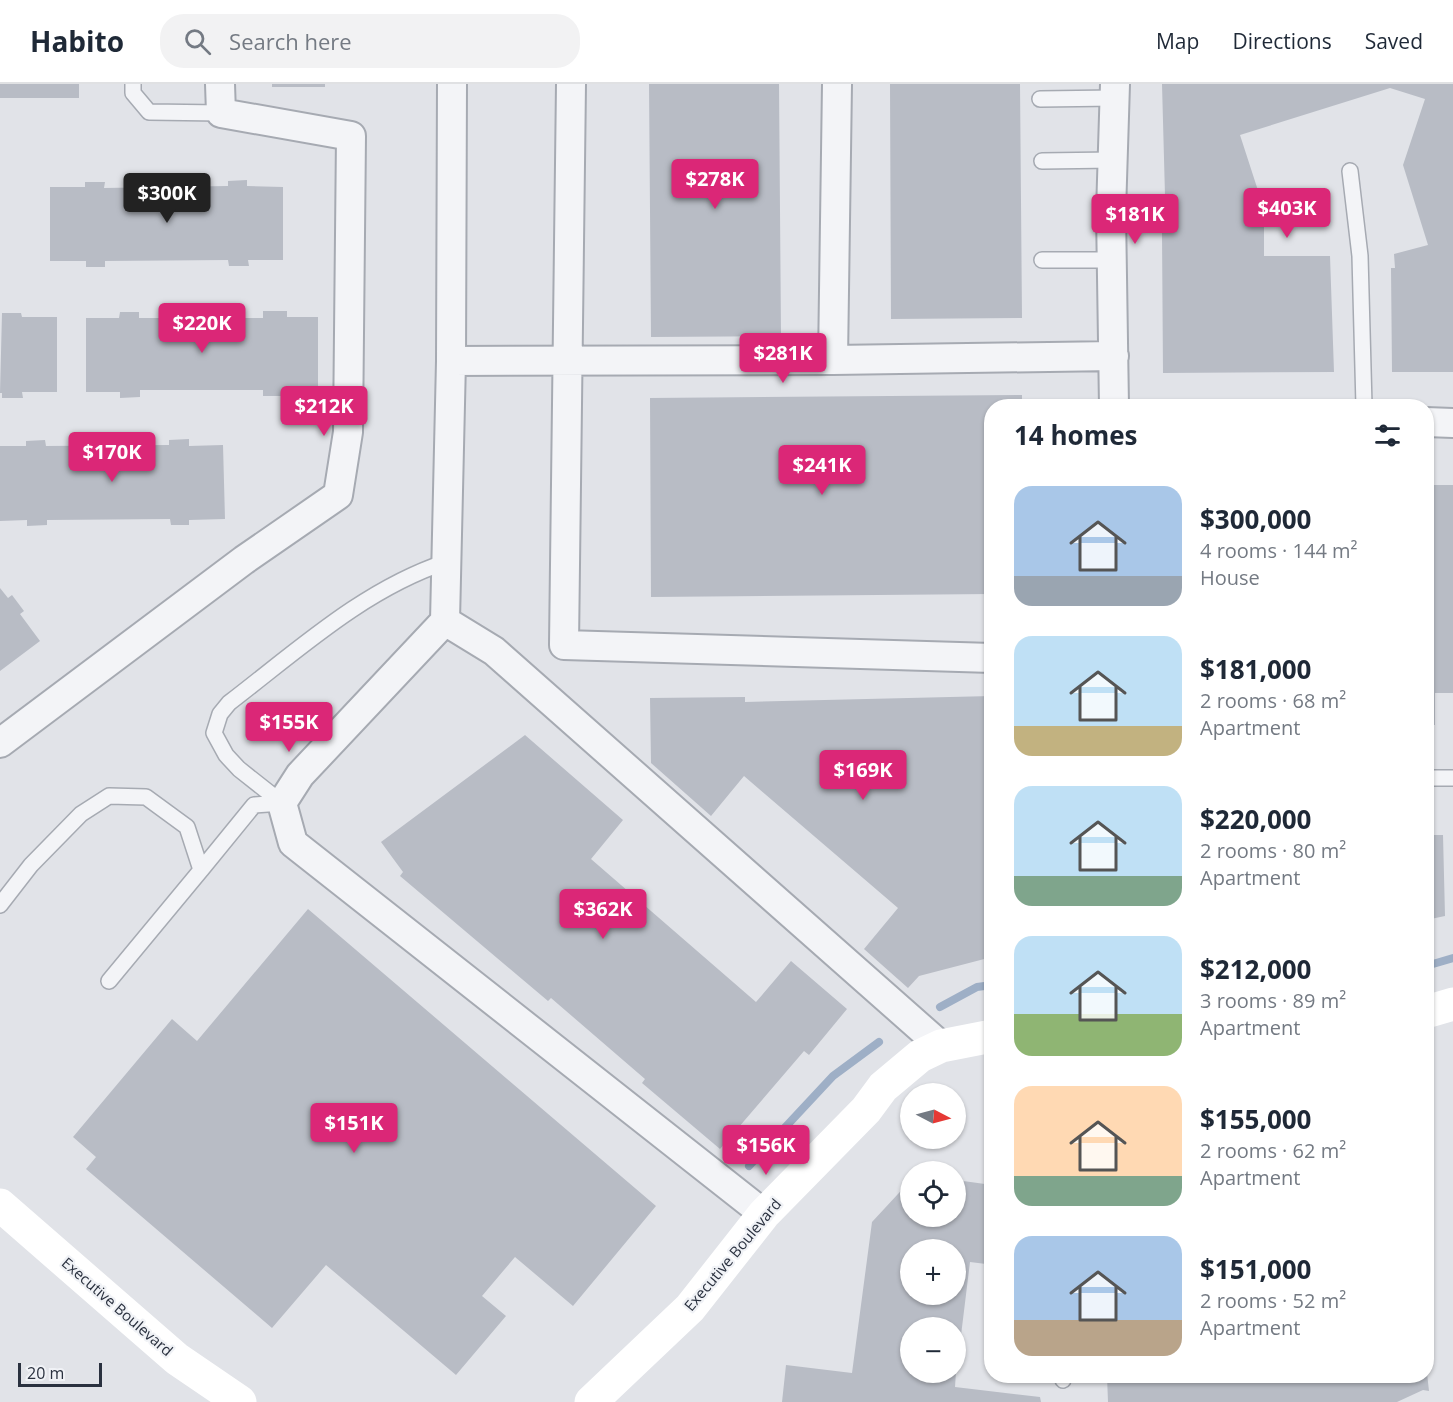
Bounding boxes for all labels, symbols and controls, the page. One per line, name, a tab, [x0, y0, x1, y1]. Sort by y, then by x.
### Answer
search box	[160, 14, 580, 68]
text: Habito	[30, 22, 124, 60]
icon: search	[181, 25, 214, 58]
text: Search here	[229, 26, 352, 56]
text: Map	[1156, 27, 1199, 55]
text: Directions	[1232, 27, 1332, 55]
text: Saved	[1365, 27, 1423, 55]
pin: $278K	[673, 159, 757, 210]
text: $278K	[685, 165, 745, 192]
pin: $300K	[125, 173, 209, 224]
text: $300K	[137, 179, 197, 206]
pin: $403K	[1245, 188, 1329, 239]
pin: $181K	[1093, 194, 1177, 245]
text: $403K	[1257, 194, 1317, 221]
text: $181K	[1105, 200, 1165, 227]
pin: $220K	[160, 303, 244, 354]
text: $220K	[172, 309, 232, 336]
pin: $281K	[741, 333, 825, 384]
text: $281K	[753, 339, 813, 366]
pin: $212K	[282, 386, 366, 437]
text: $212K	[294, 392, 354, 419]
text: 14 homes	[1014, 417, 1138, 453]
icon: filters	[1371, 419, 1404, 452]
pin: $170K	[70, 432, 154, 483]
text: $170K	[82, 438, 142, 465]
pin: $241K	[780, 445, 864, 496]
text: $241K	[792, 451, 852, 478]
text: $300,000	[1200, 501, 1311, 537]
icon: home	[1062, 510, 1134, 582]
text: 4 rooms · 144 m²	[1200, 537, 1358, 564]
text: House	[1200, 564, 1260, 591]
text: $181,000	[1200, 651, 1311, 687]
icon: home	[1062, 660, 1134, 732]
text: 2 rooms · 68 m²	[1200, 687, 1346, 714]
pin: $155K	[247, 702, 331, 753]
text: $155K	[259, 708, 319, 735]
text: Apartment	[1200, 714, 1300, 741]
pin: $169K	[821, 750, 905, 801]
text: $169K	[833, 756, 893, 783]
text: $220,000	[1200, 801, 1311, 837]
icon: home	[1062, 810, 1134, 882]
text: 2 rooms · 80 m²	[1200, 837, 1346, 864]
text: Apartment	[1200, 864, 1300, 891]
pin: $362K	[561, 889, 645, 940]
text: $362K	[573, 895, 633, 922]
text: $212,000	[1200, 951, 1311, 987]
icon: home	[1062, 960, 1134, 1032]
text: 3 rooms · 89 m²	[1200, 987, 1346, 1014]
text: Apartment	[1200, 1014, 1300, 1041]
north arrow	[900, 1083, 966, 1149]
map controls	[900, 1083, 966, 1383]
text: $155,000	[1200, 1101, 1311, 1137]
pin: $151K	[312, 1103, 396, 1154]
text: $151K	[324, 1109, 384, 1136]
icon: home	[1062, 1110, 1134, 1182]
pin: $156K	[724, 1125, 808, 1176]
text: $156K	[736, 1131, 796, 1158]
text: 2 rooms · 62 m²	[1200, 1137, 1346, 1164]
button: locate	[900, 1161, 966, 1227]
text: Apartment	[1200, 1164, 1300, 1191]
street label: Executive Boulevard	[679, 1194, 785, 1315]
button: +	[900, 1239, 966, 1305]
text: $151,000	[1200, 1251, 1311, 1287]
street label: Executive Boulevard	[58, 1252, 178, 1360]
icon: home	[1062, 1260, 1134, 1332]
text: 2 rooms · 52 m²	[1200, 1287, 1346, 1314]
text: Apartment	[1200, 1314, 1300, 1341]
button: −	[900, 1317, 966, 1383]
scale bar	[18, 1360, 102, 1388]
text: 20 m	[27, 1362, 64, 1384]

